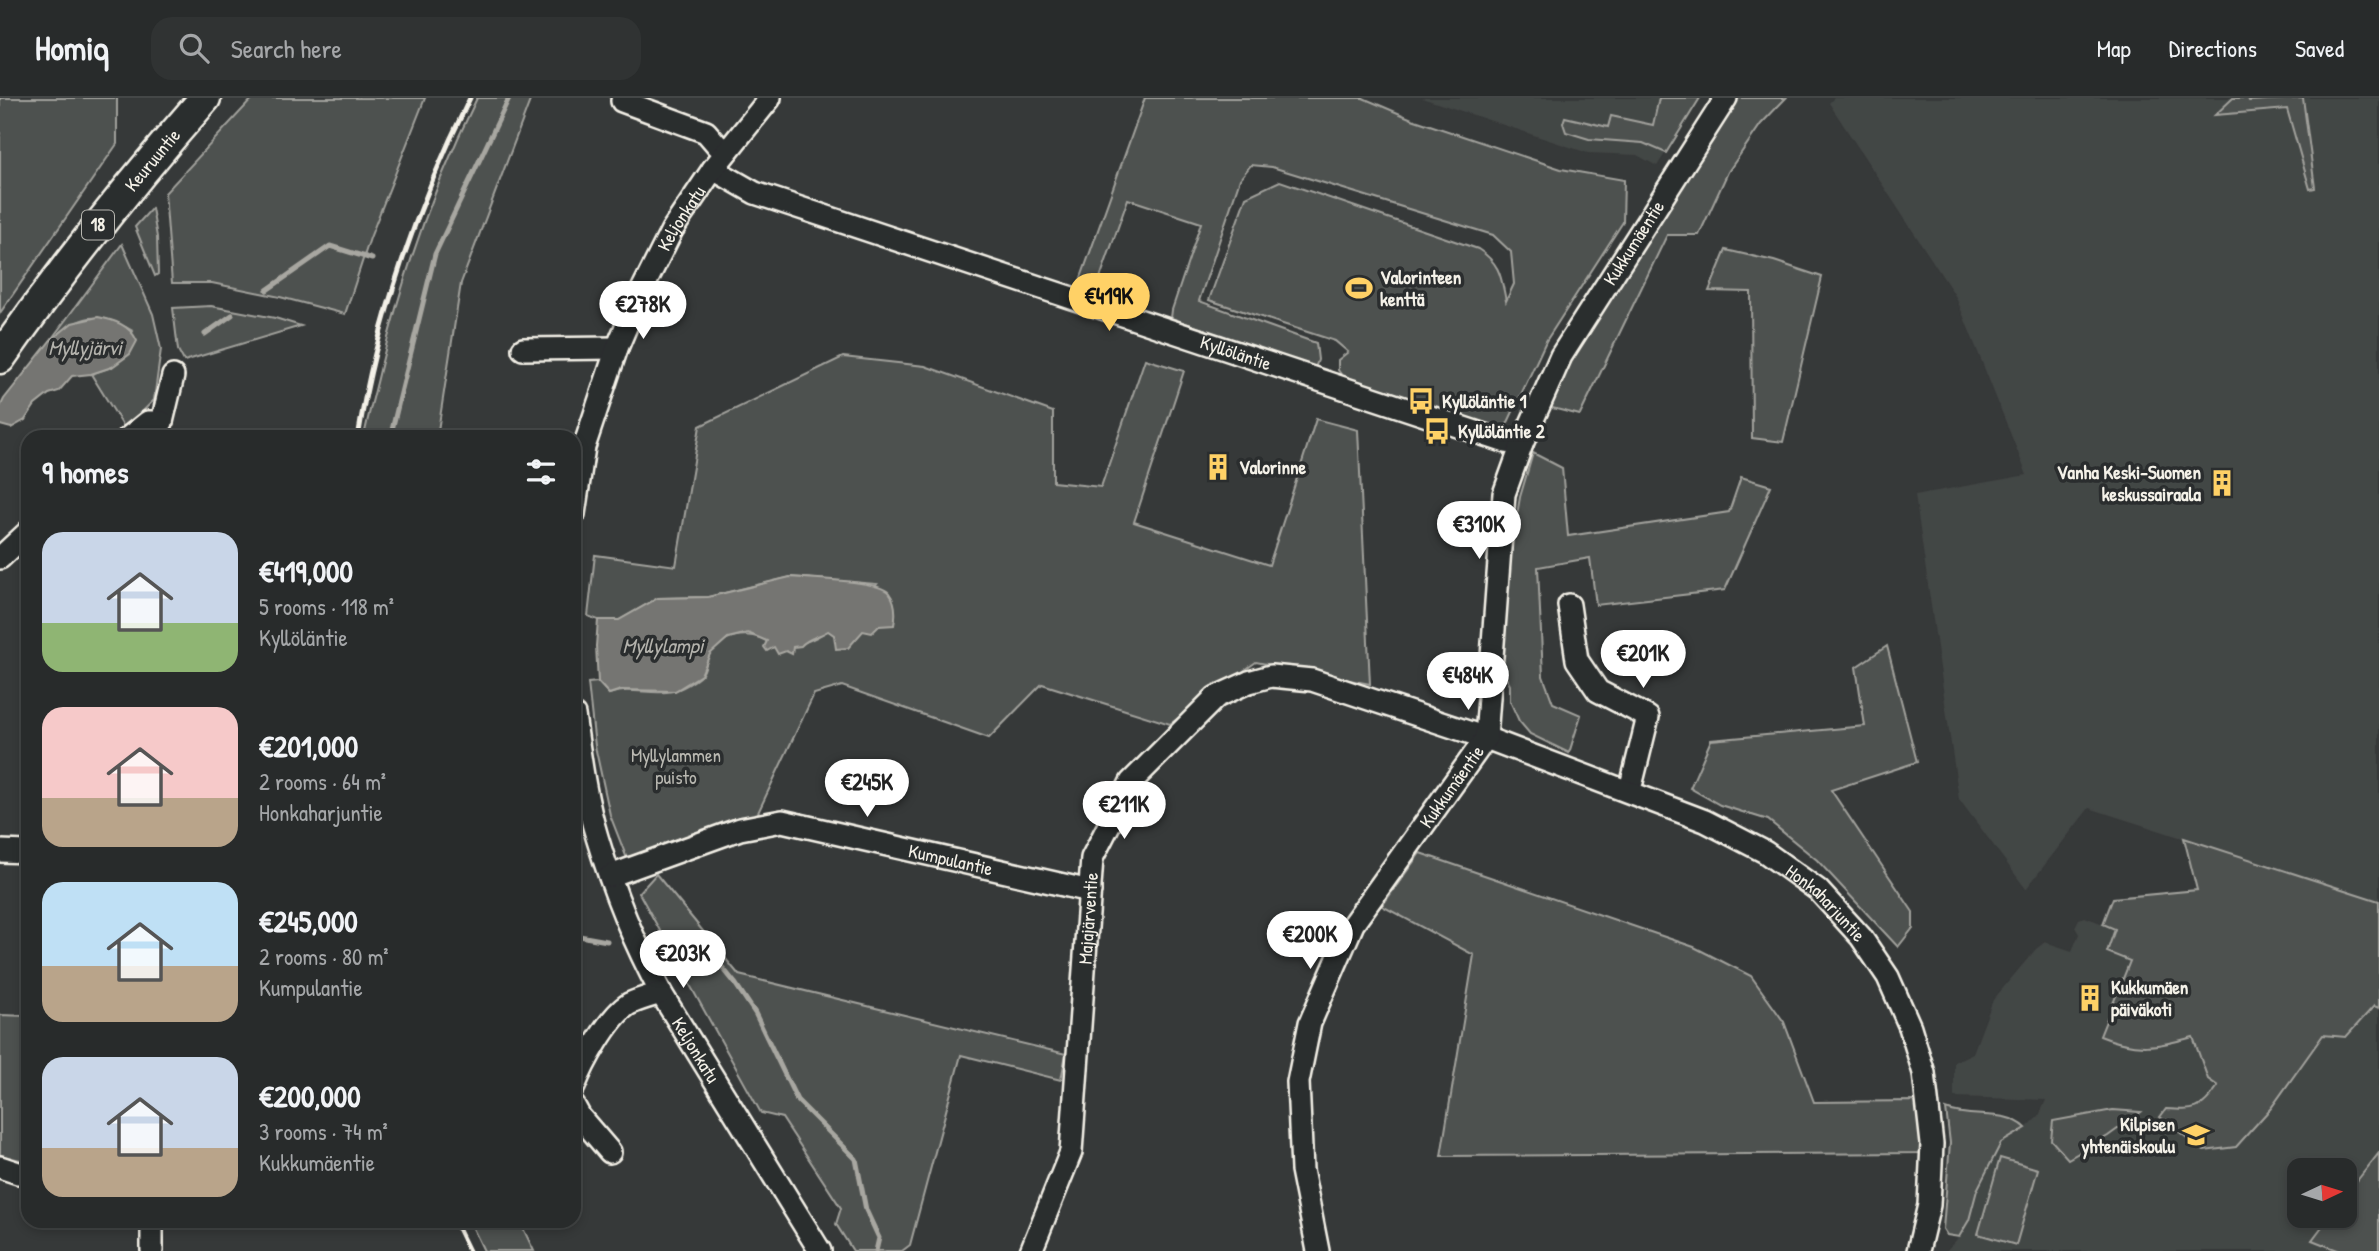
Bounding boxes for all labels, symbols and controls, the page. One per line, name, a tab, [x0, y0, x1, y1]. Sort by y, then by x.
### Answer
search box	[151, 17, 641, 80]
text: Homiq	[35, 26, 109, 70]
icon: search	[175, 29, 213, 67]
text: Search here	[231, 31, 342, 66]
text: Map	[2097, 32, 2131, 64]
text: Directions	[2169, 32, 2257, 64]
text: Saved	[2295, 32, 2344, 64]
street label: Keuruuntie	[118, 122, 186, 197]
street label: Keljonkatu	[651, 180, 711, 255]
street label: Kukkumäentie	[1597, 195, 1670, 290]
road number: 18	[82, 210, 114, 240]
place label: Valorinteen kenttä	[1380, 264, 1462, 312]
sports icon: Valorinteen kenttä	[1344, 273, 1374, 303]
pin: €419K	[1060, 274, 1158, 333]
text: €419K	[1085, 280, 1133, 311]
pin: €278K	[594, 282, 692, 341]
text: €278K	[615, 288, 671, 319]
street label: Kyllöläntie	[1197, 329, 1275, 376]
water label: Myllyjärvi	[48, 333, 124, 362]
bus stop icon: Kyllöläntie 1	[1406, 386, 1436, 416]
place label: Kyllöläntie 1	[1442, 388, 1527, 415]
bus stop icon: Kyllöläntie 2	[1422, 416, 1452, 446]
place label: Kyllöläntie 2	[1458, 418, 1545, 445]
text: 9 homes	[42, 452, 129, 492]
building icon: Valorinne	[1203, 452, 1233, 482]
icon: filters	[522, 453, 560, 491]
place label: Valorinne	[1239, 454, 1307, 480]
place label: Vanha Keski-Suomen keskussairaala	[2057, 459, 2202, 507]
building icon: Vanha Keski-Suomen keskussairaala	[2207, 468, 2237, 498]
pin: €310K	[1430, 502, 1528, 561]
text: €310K	[1453, 508, 1505, 539]
text: €419,000	[259, 551, 353, 591]
icon: home	[98, 560, 182, 644]
text: 5 rooms · 118 m²	[259, 591, 394, 622]
text: Kyllöläntie	[259, 622, 348, 653]
pin: €201K	[1594, 630, 1692, 690]
water label: Myllylampi	[622, 631, 706, 660]
text: €201K	[1617, 637, 1669, 668]
pin: €484K	[1419, 652, 1517, 712]
text: €484K	[1443, 659, 1493, 690]
text: €201,000	[259, 726, 358, 766]
icon: home	[98, 735, 182, 819]
street label: Kukkumäentie	[1413, 739, 1490, 833]
park label: Myllylammen puisto	[631, 742, 721, 790]
pin: €245K	[818, 760, 916, 819]
text: 2 rooms · 64 m²	[259, 766, 386, 797]
text: €245K	[841, 766, 893, 797]
pin: €211K	[1075, 782, 1173, 841]
text: €211K	[1099, 788, 1149, 819]
text: Honkaharjuntie	[259, 797, 383, 828]
street label: Kumpulantie	[906, 837, 996, 882]
street label: Honkaharjuntie	[1780, 858, 1872, 947]
street label: Majajärventie	[1071, 871, 1104, 965]
text: €245,000	[259, 901, 358, 941]
icon: home	[98, 910, 182, 994]
pin: €200K	[1261, 912, 1359, 971]
text: €200K	[1283, 918, 1337, 949]
pin: €203K	[634, 930, 732, 990]
text: €203K	[656, 937, 710, 968]
text: 2 rooms · 80 m²	[259, 941, 389, 972]
text: Kumpulantie	[259, 972, 363, 1003]
place label: Kukkumäen päiväkoti	[2111, 974, 2189, 1023]
building icon: Kukkumäen päiväkoti	[2075, 983, 2105, 1013]
street label: Keljonkatu	[666, 1012, 726, 1088]
text: €200,000	[259, 1076, 361, 1116]
icon: home	[98, 1085, 182, 1169]
place label: Kilpisen yhtenäiskoulu	[2080, 1111, 2175, 1160]
text: 3 rooms · 74 m²	[259, 1116, 388, 1147]
school or university icon: Kilpisen yhtenäiskoulu	[2181, 1120, 2211, 1150]
text: Kukkumäentie	[259, 1147, 375, 1178]
north arrow	[2287, 1158, 2357, 1228]
map controls	[2287, 1158, 2357, 1228]

